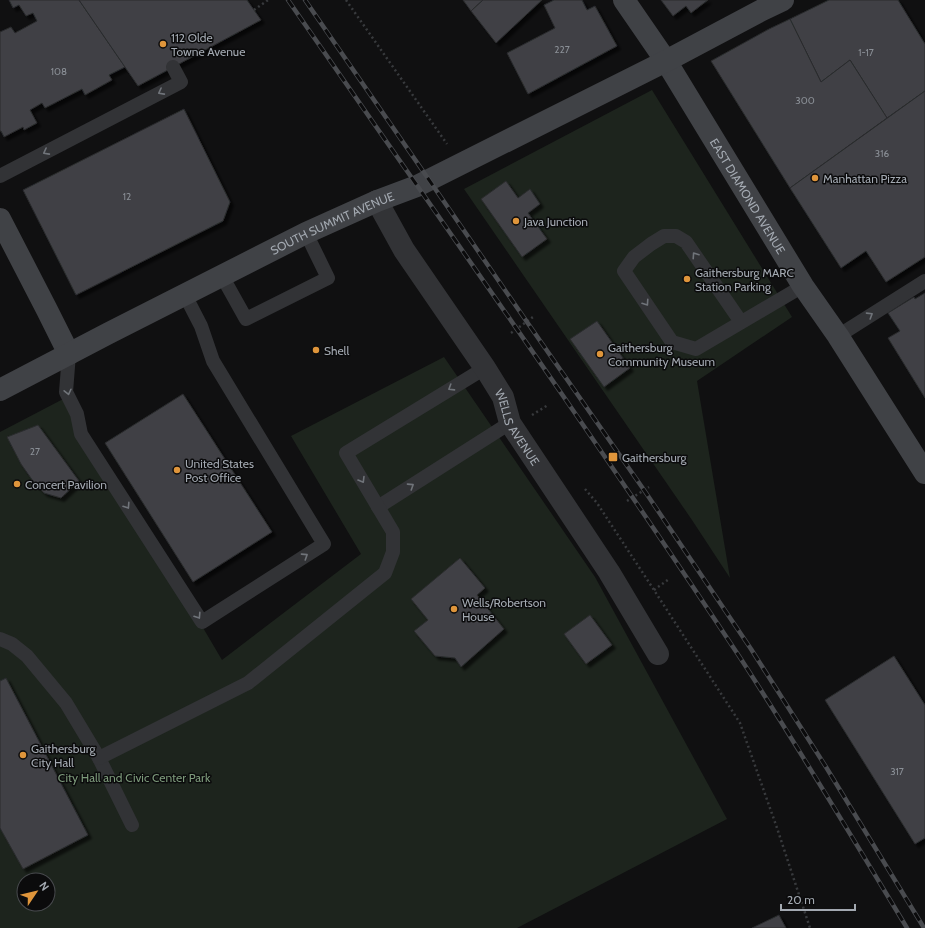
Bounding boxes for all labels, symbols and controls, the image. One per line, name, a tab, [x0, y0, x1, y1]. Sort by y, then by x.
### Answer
place label: 112 Olde Towne Avenue	[171, 30, 245, 59]
marker: 112 Olde Towne Avenue	[158, 39, 168, 49]
house number: 227	[554, 43, 570, 56]
house number: 1-17	[858, 46, 874, 59]
house number: 108	[51, 65, 67, 78]
one-way arrow	[158, 87, 165, 95]
house number: 300	[795, 94, 815, 107]
street label: EAST DIAMOND AVENUE	[707, 135, 789, 257]
house number: 316	[875, 147, 889, 160]
one-way arrow	[43, 148, 50, 155]
place label: Manhattan Pizza	[823, 171, 907, 186]
marker: Manhattan Pizza	[810, 173, 820, 183]
street label: SOUTH SUMMIT AVENUE	[268, 188, 396, 257]
house number: 12	[123, 190, 131, 203]
place label: Java Junction	[523, 214, 588, 229]
marker: Java Junction	[511, 216, 521, 226]
one-way arrow	[692, 252, 700, 259]
place label: Gaithersburg MARC Station Parking	[695, 265, 794, 294]
marker: Gaithersburg MARC Station Parking	[682, 274, 692, 284]
one-way arrow	[641, 299, 649, 306]
one-way arrow	[866, 313, 873, 320]
place label: Gaithersburg Community Museum	[608, 340, 715, 369]
place label: Shell	[324, 343, 349, 358]
marker: Shell	[311, 345, 321, 355]
marker: Gaithersburg Community Museum	[595, 349, 605, 359]
one-way arrow	[448, 384, 455, 391]
street label: WELLS AVENUE	[492, 386, 544, 468]
one-way arrow	[64, 389, 72, 396]
house number: 27	[30, 445, 40, 458]
place label: Gaithersburg	[622, 450, 687, 465]
marker: Gaithersburg	[607, 451, 619, 463]
place label: United States Post Office	[185, 456, 254, 485]
marker: United States Post Office	[172, 465, 182, 475]
one-way arrow	[357, 476, 365, 483]
place label: Concert Pavilion	[25, 477, 107, 492]
marker: Concert Pavilion	[12, 479, 22, 489]
one-way arrow	[407, 483, 414, 491]
one-way arrow	[123, 502, 130, 509]
one-way arrow	[300, 554, 307, 561]
place label: Wells/Robertson House	[462, 595, 546, 624]
marker: Wells/Robertson House	[449, 604, 459, 614]
one-way arrow	[193, 611, 200, 618]
place label: Gaithersburg City Hall	[31, 741, 96, 770]
marker: Gaithersburg City Hall	[18, 750, 28, 760]
house number: 317	[890, 765, 904, 778]
park label: City Hall and Civic Center Park	[58, 770, 211, 785]
north arrow	[16, 872, 56, 912]
text: N	[36, 879, 52, 893]
scale bar	[781, 886, 855, 912]
text: 20 m	[787, 892, 815, 907]

